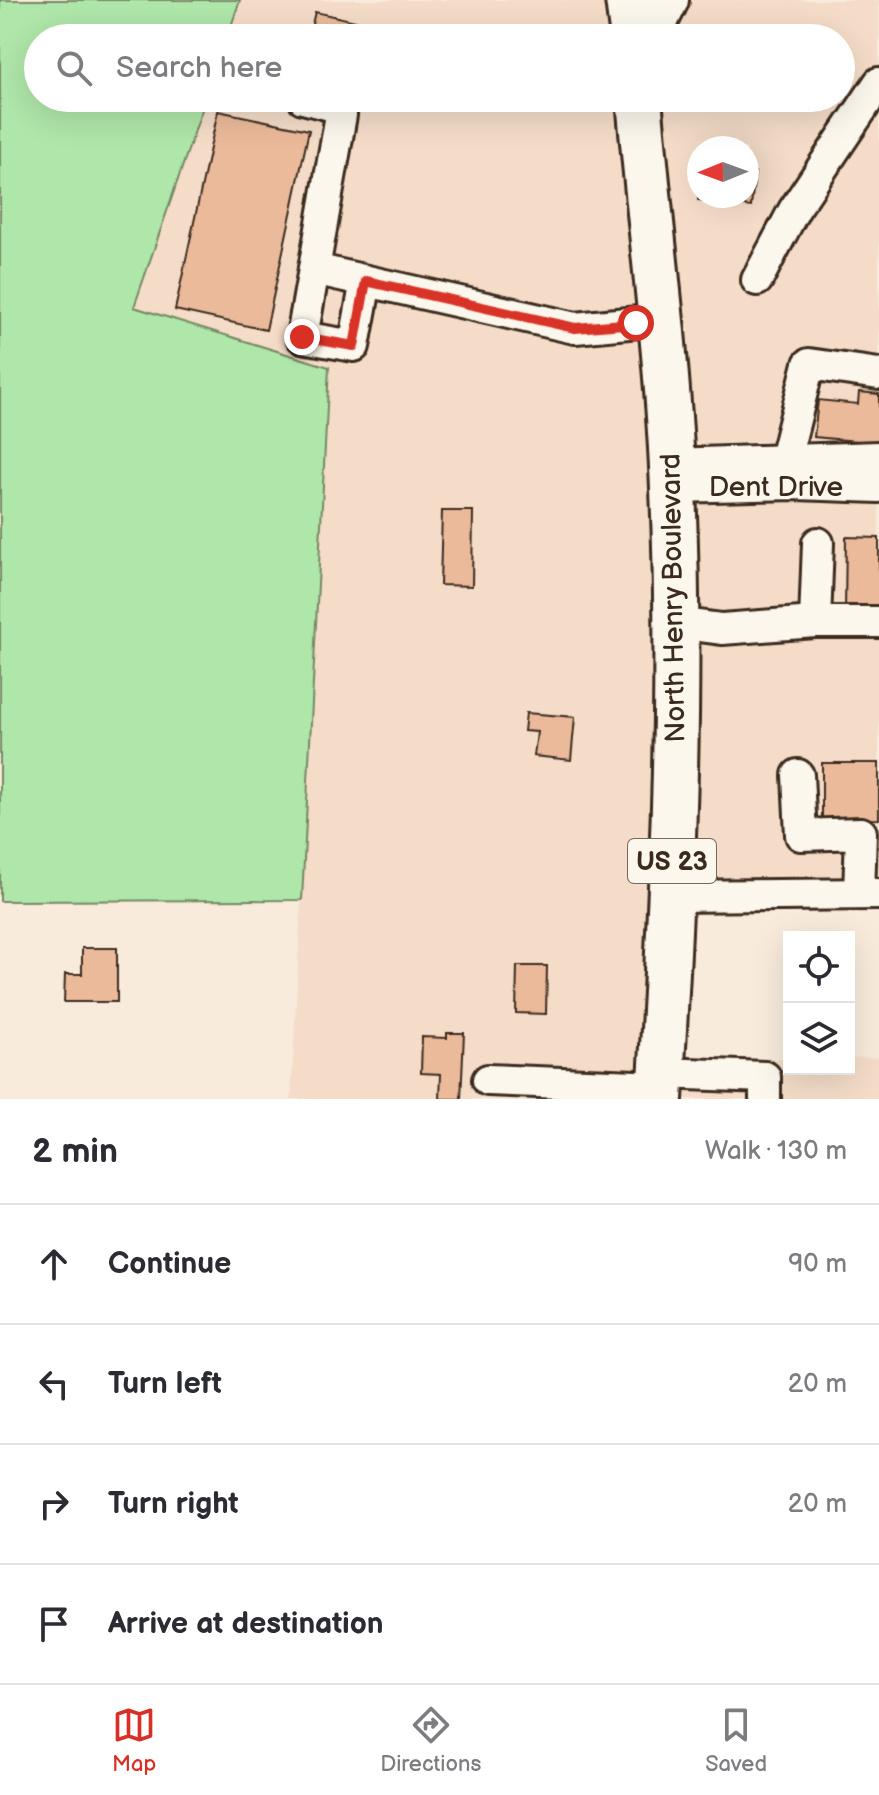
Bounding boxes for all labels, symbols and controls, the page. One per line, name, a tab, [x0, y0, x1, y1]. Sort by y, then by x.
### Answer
search box	[24, 24, 855, 112]
icon: search	[52, 46, 96, 90]
text: Search here	[116, 50, 282, 86]
north arrow	[687, 136, 759, 208]
route start	[618, 305, 654, 341]
route end	[284, 319, 320, 355]
street label: North Henry Boulevard	[654, 453, 693, 743]
street label: Dent Drive	[709, 471, 843, 504]
road number: US 23	[628, 839, 716, 883]
map controls	[783, 931, 855, 1075]
button: locate	[783, 931, 855, 1003]
button: layers	[783, 1003, 855, 1075]
text: 2 min	[32, 1131, 118, 1172]
text: Walk · 130 m	[705, 1136, 847, 1167]
icon: ahead	[32, 1242, 76, 1286]
text: Continue	[108, 1246, 231, 1282]
text: 90 m	[788, 1249, 847, 1280]
icon: left	[32, 1362, 76, 1406]
text: Turn left	[108, 1366, 222, 1402]
text: 20 m	[788, 1369, 847, 1400]
icon: right	[32, 1482, 76, 1526]
text: Turn right	[108, 1486, 239, 1522]
text: 20 m	[788, 1489, 847, 1520]
icon: arrive	[32, 1602, 76, 1646]
text: Arrive at destination	[108, 1606, 384, 1642]
tab: Map	[112, 1703, 156, 1778]
tab: Directions	[380, 1703, 481, 1778]
tab: Saved	[705, 1703, 767, 1778]

